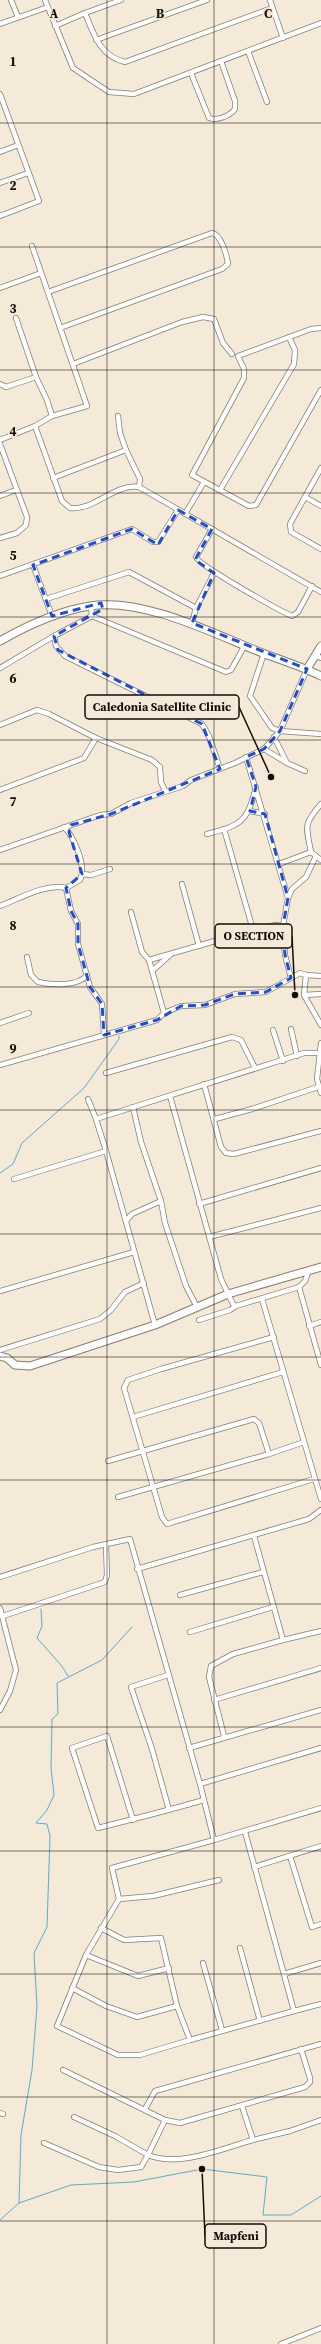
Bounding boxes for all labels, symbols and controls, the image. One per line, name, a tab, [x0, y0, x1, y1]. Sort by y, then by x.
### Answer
text: A	[50, 5, 59, 22]
text: B	[156, 5, 165, 22]
text: C	[264, 5, 272, 22]
text: 1	[9, 53, 17, 70]
text: 2	[9, 177, 17, 194]
text: 3	[9, 300, 17, 317]
text: 4	[9, 423, 17, 440]
text: 5	[9, 547, 17, 564]
text: 6	[9, 670, 17, 687]
callout: Caledonia Satellite Clinic	[85, 695, 239, 719]
text: Caledonia Satellite Clinic	[93, 699, 231, 715]
text: 7	[9, 793, 17, 810]
text: 8	[9, 917, 17, 934]
callout: O SECTION	[215, 924, 292, 948]
text: O SECTION	[224, 928, 285, 944]
text: 9	[9, 1040, 17, 1057]
callout: Mapfeni	[205, 2224, 266, 2248]
text: Mapfeni	[213, 2228, 259, 2244]

